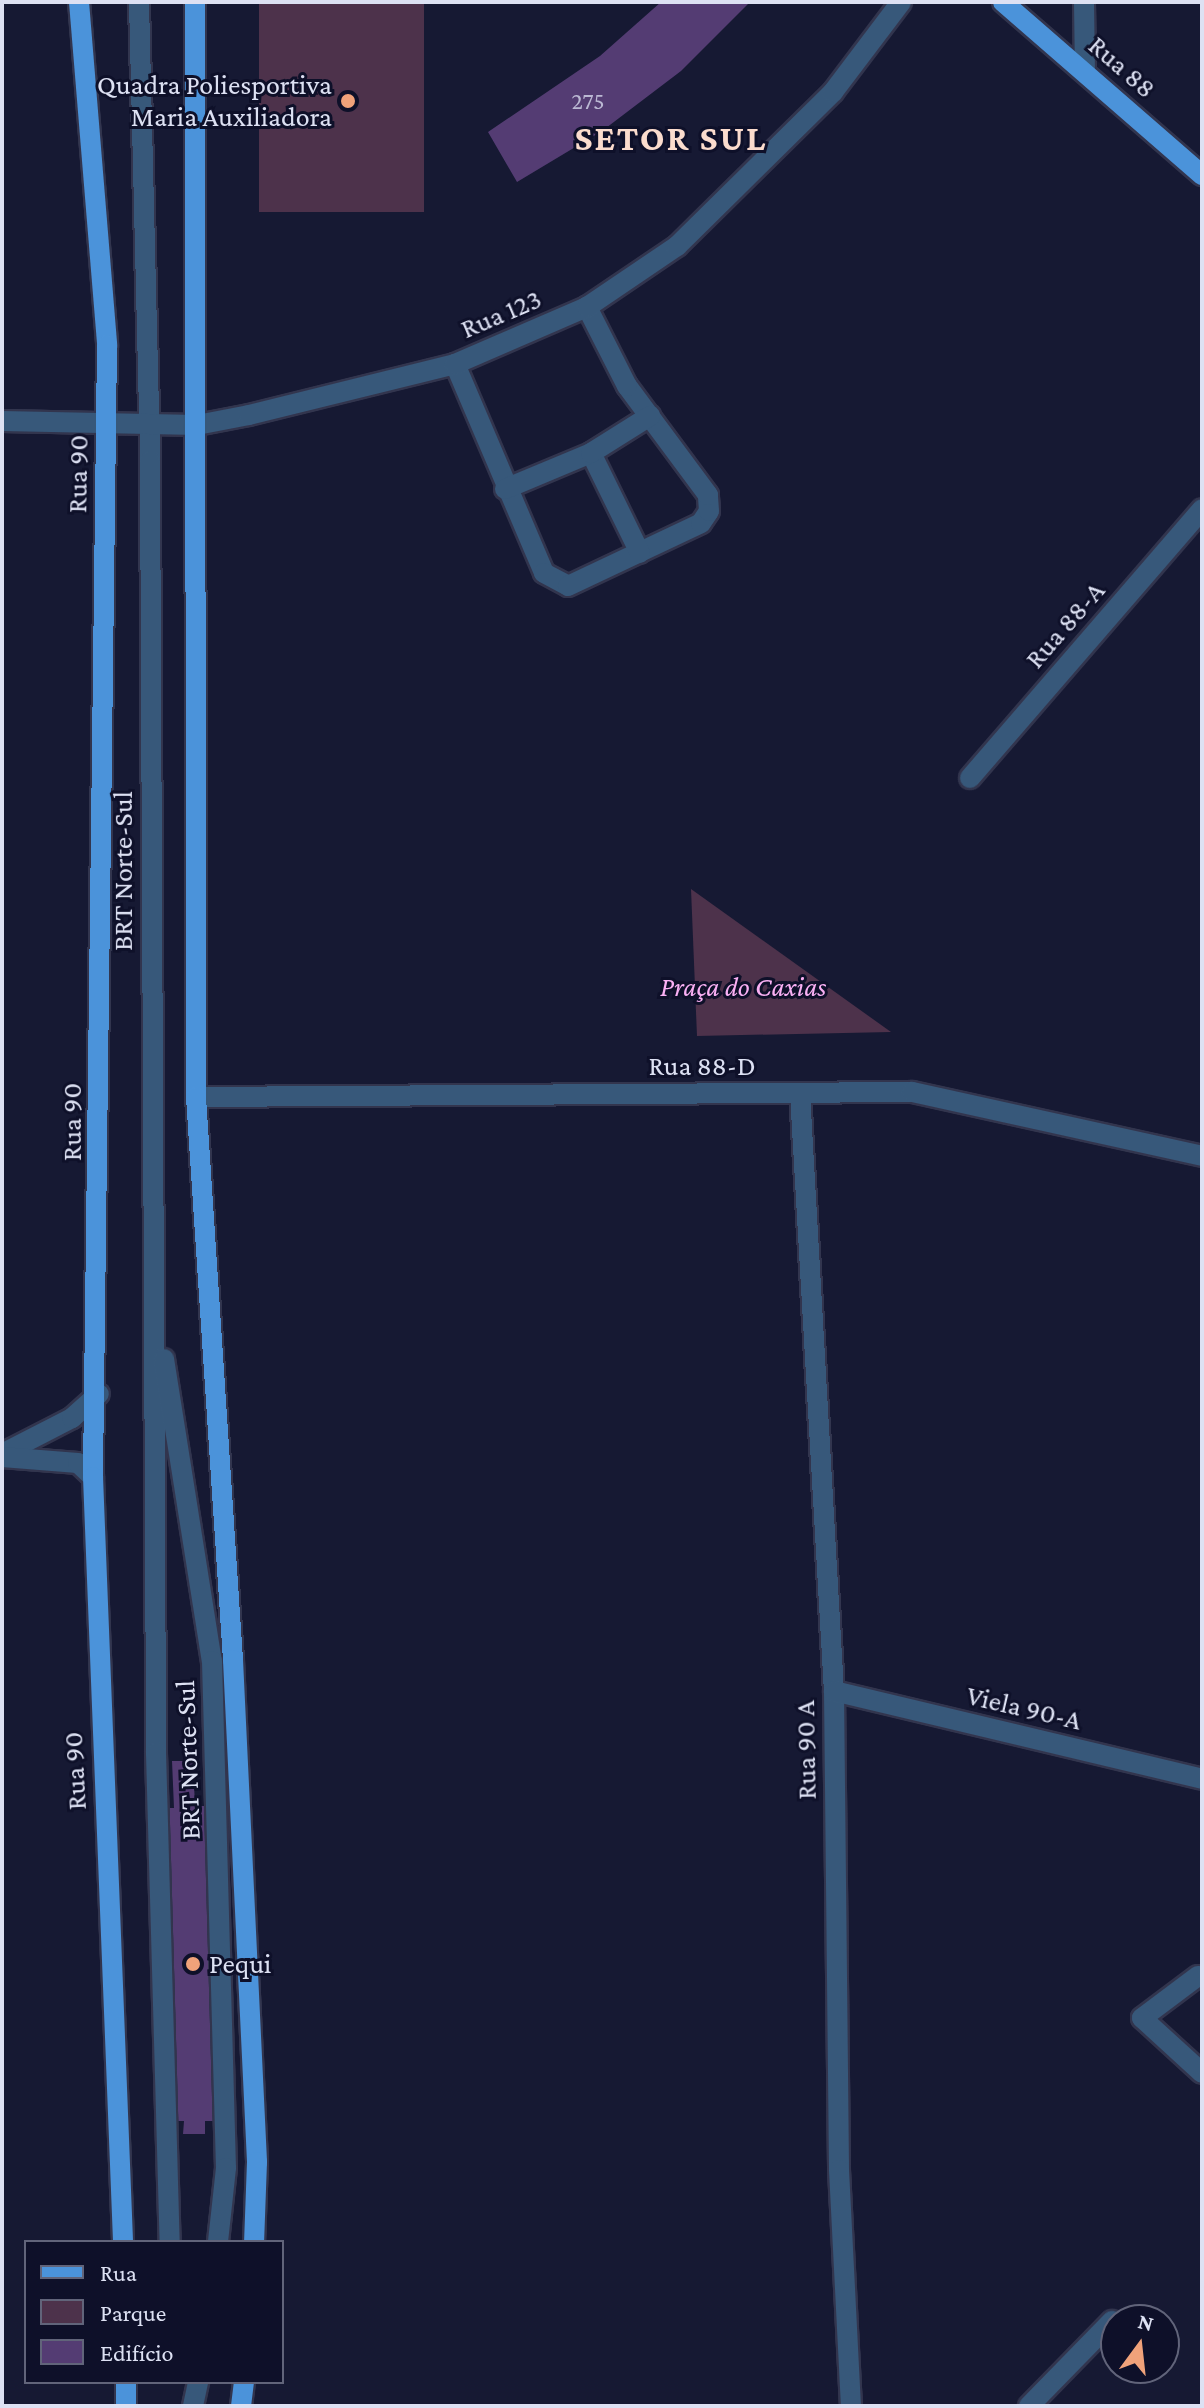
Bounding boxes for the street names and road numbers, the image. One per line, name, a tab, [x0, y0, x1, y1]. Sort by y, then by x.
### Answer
street label: Rua 88	[1081, 29, 1163, 105]
street label: Rua 123	[456, 282, 546, 346]
street label: Rua 90	[61, 435, 95, 513]
street label: Rua 88-A	[1018, 575, 1112, 675]
street label: BRT Norte-Sul	[106, 791, 140, 951]
street label: Rua 88-D	[648, 1049, 756, 1083]
street label: Rua 90	[55, 1083, 89, 1161]
street label: Viela 90-A	[963, 1678, 1085, 1738]
street label: BRT Norte-Sul	[168, 1680, 208, 1840]
street label: Rua 90 A	[788, 1700, 824, 1800]
street label: Rua 90	[56, 1731, 94, 1811]

